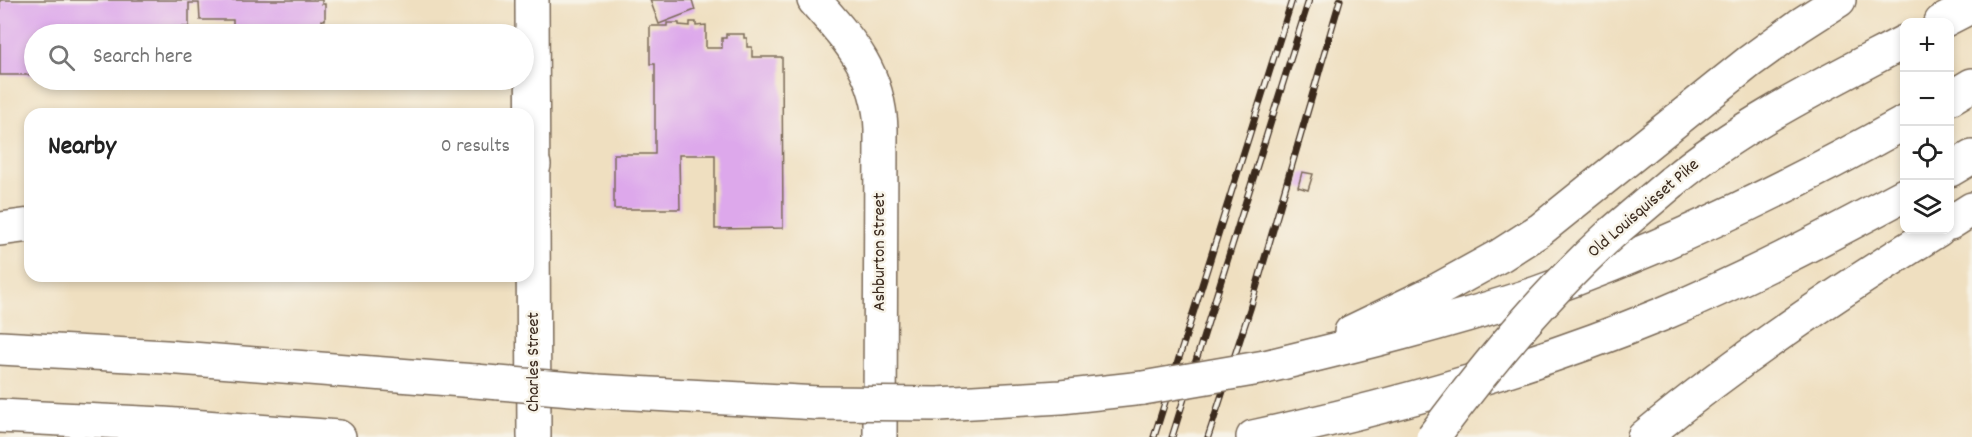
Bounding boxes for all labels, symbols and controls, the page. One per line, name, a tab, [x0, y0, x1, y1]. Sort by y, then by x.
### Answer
map controls	[1900, 18, 1954, 234]
button: +	[1900, 18, 1954, 72]
search box	[24, 24, 534, 90]
icon: search	[45, 41, 78, 74]
text: Search here	[93, 42, 192, 73]
button: −	[1900, 72, 1954, 126]
button: locate	[1900, 126, 1954, 180]
text: Nearby	[48, 129, 116, 166]
text: 0 results	[441, 133, 510, 161]
street label: Old Louisquisset Pike	[1583, 153, 1705, 265]
button: layers	[1900, 180, 1954, 234]
street label: Ashburton Street	[868, 192, 893, 311]
street label: Charles Street	[522, 312, 547, 412]

